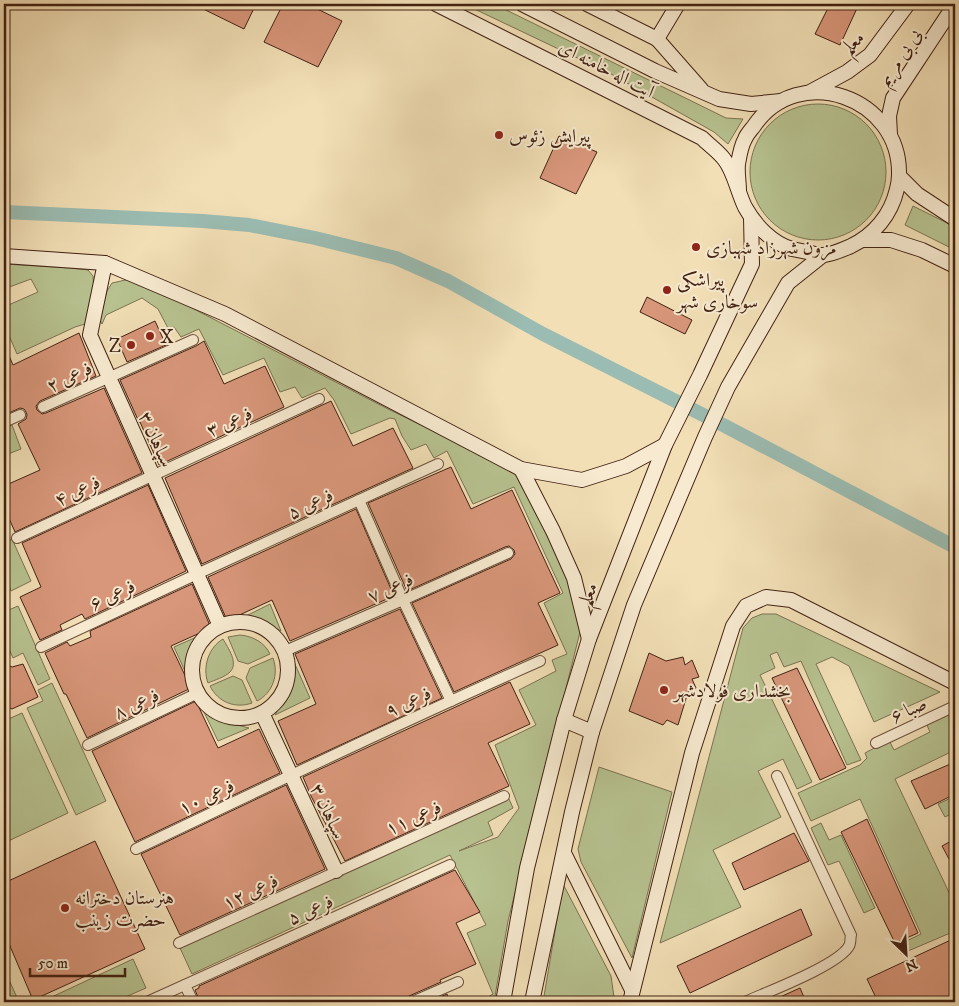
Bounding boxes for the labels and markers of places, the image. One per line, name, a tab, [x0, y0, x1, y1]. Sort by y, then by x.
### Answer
place label: پیرایش زئوس	[509, 125, 592, 149]
marker: پیرایش زئوس	[493, 129, 505, 141]
place label: مزون شهرزاد شهبازی	[706, 237, 837, 261]
marker: مزون شهرزاد شهبازی	[690, 241, 702, 253]
place label: پیراشکی سوخاری شهر	[675, 269, 758, 314]
marker: پیراشکی سوخاری شهر	[661, 284, 673, 296]
place label: X	[160, 326, 174, 349]
marker: X	[144, 330, 156, 342]
place label: Z	[109, 335, 121, 358]
marker: Z	[125, 339, 137, 351]
place label: بخشداری فولادشهر	[672, 680, 791, 703]
marker: بخشداری فولادشهر	[658, 684, 670, 696]
place label: هنرستان دخترانه حضرت زینب	[75, 887, 174, 932]
marker: هنرستان دخترانه حضرت زینب	[59, 902, 71, 914]

